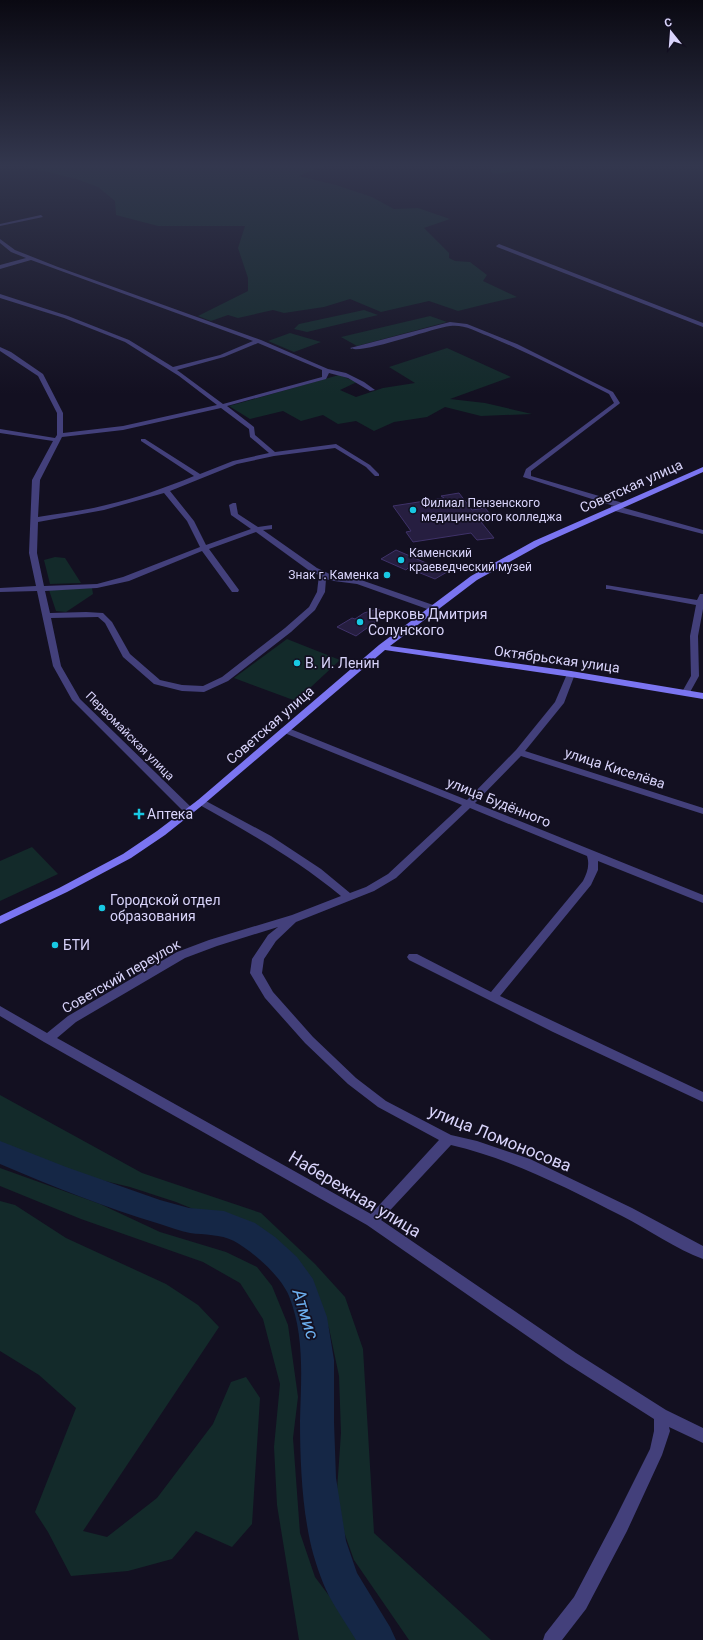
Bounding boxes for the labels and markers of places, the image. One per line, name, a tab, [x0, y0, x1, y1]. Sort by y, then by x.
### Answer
place label: Филиал Пензенского медицинского колледжа	[421, 496, 562, 524]
marker: Филиал Пензенского медицинского колледжа	[408, 505, 418, 515]
place label: Каменский краеведческий музей	[409, 546, 532, 574]
marker: Каменский краеведческий музей	[396, 555, 406, 565]
place label: Знак г. Каменка	[288, 568, 379, 582]
marker: Знак г. Каменка	[382, 570, 392, 580]
place label: Церковь Дмитрия Солунского	[368, 606, 487, 638]
marker: Церковь Дмитрия Солунского	[355, 617, 365, 627]
place label: В. И. Ленин	[305, 655, 380, 671]
marker: В. И. Ленин	[292, 658, 302, 668]
place label: Аптека	[147, 806, 193, 822]
marker: Аптека	[134, 809, 144, 819]
place label: Городской отдел образования	[110, 892, 221, 924]
marker: Городской отдел образования	[97, 903, 107, 913]
place label: БТИ	[63, 937, 90, 953]
marker: БТИ	[50, 940, 60, 950]

